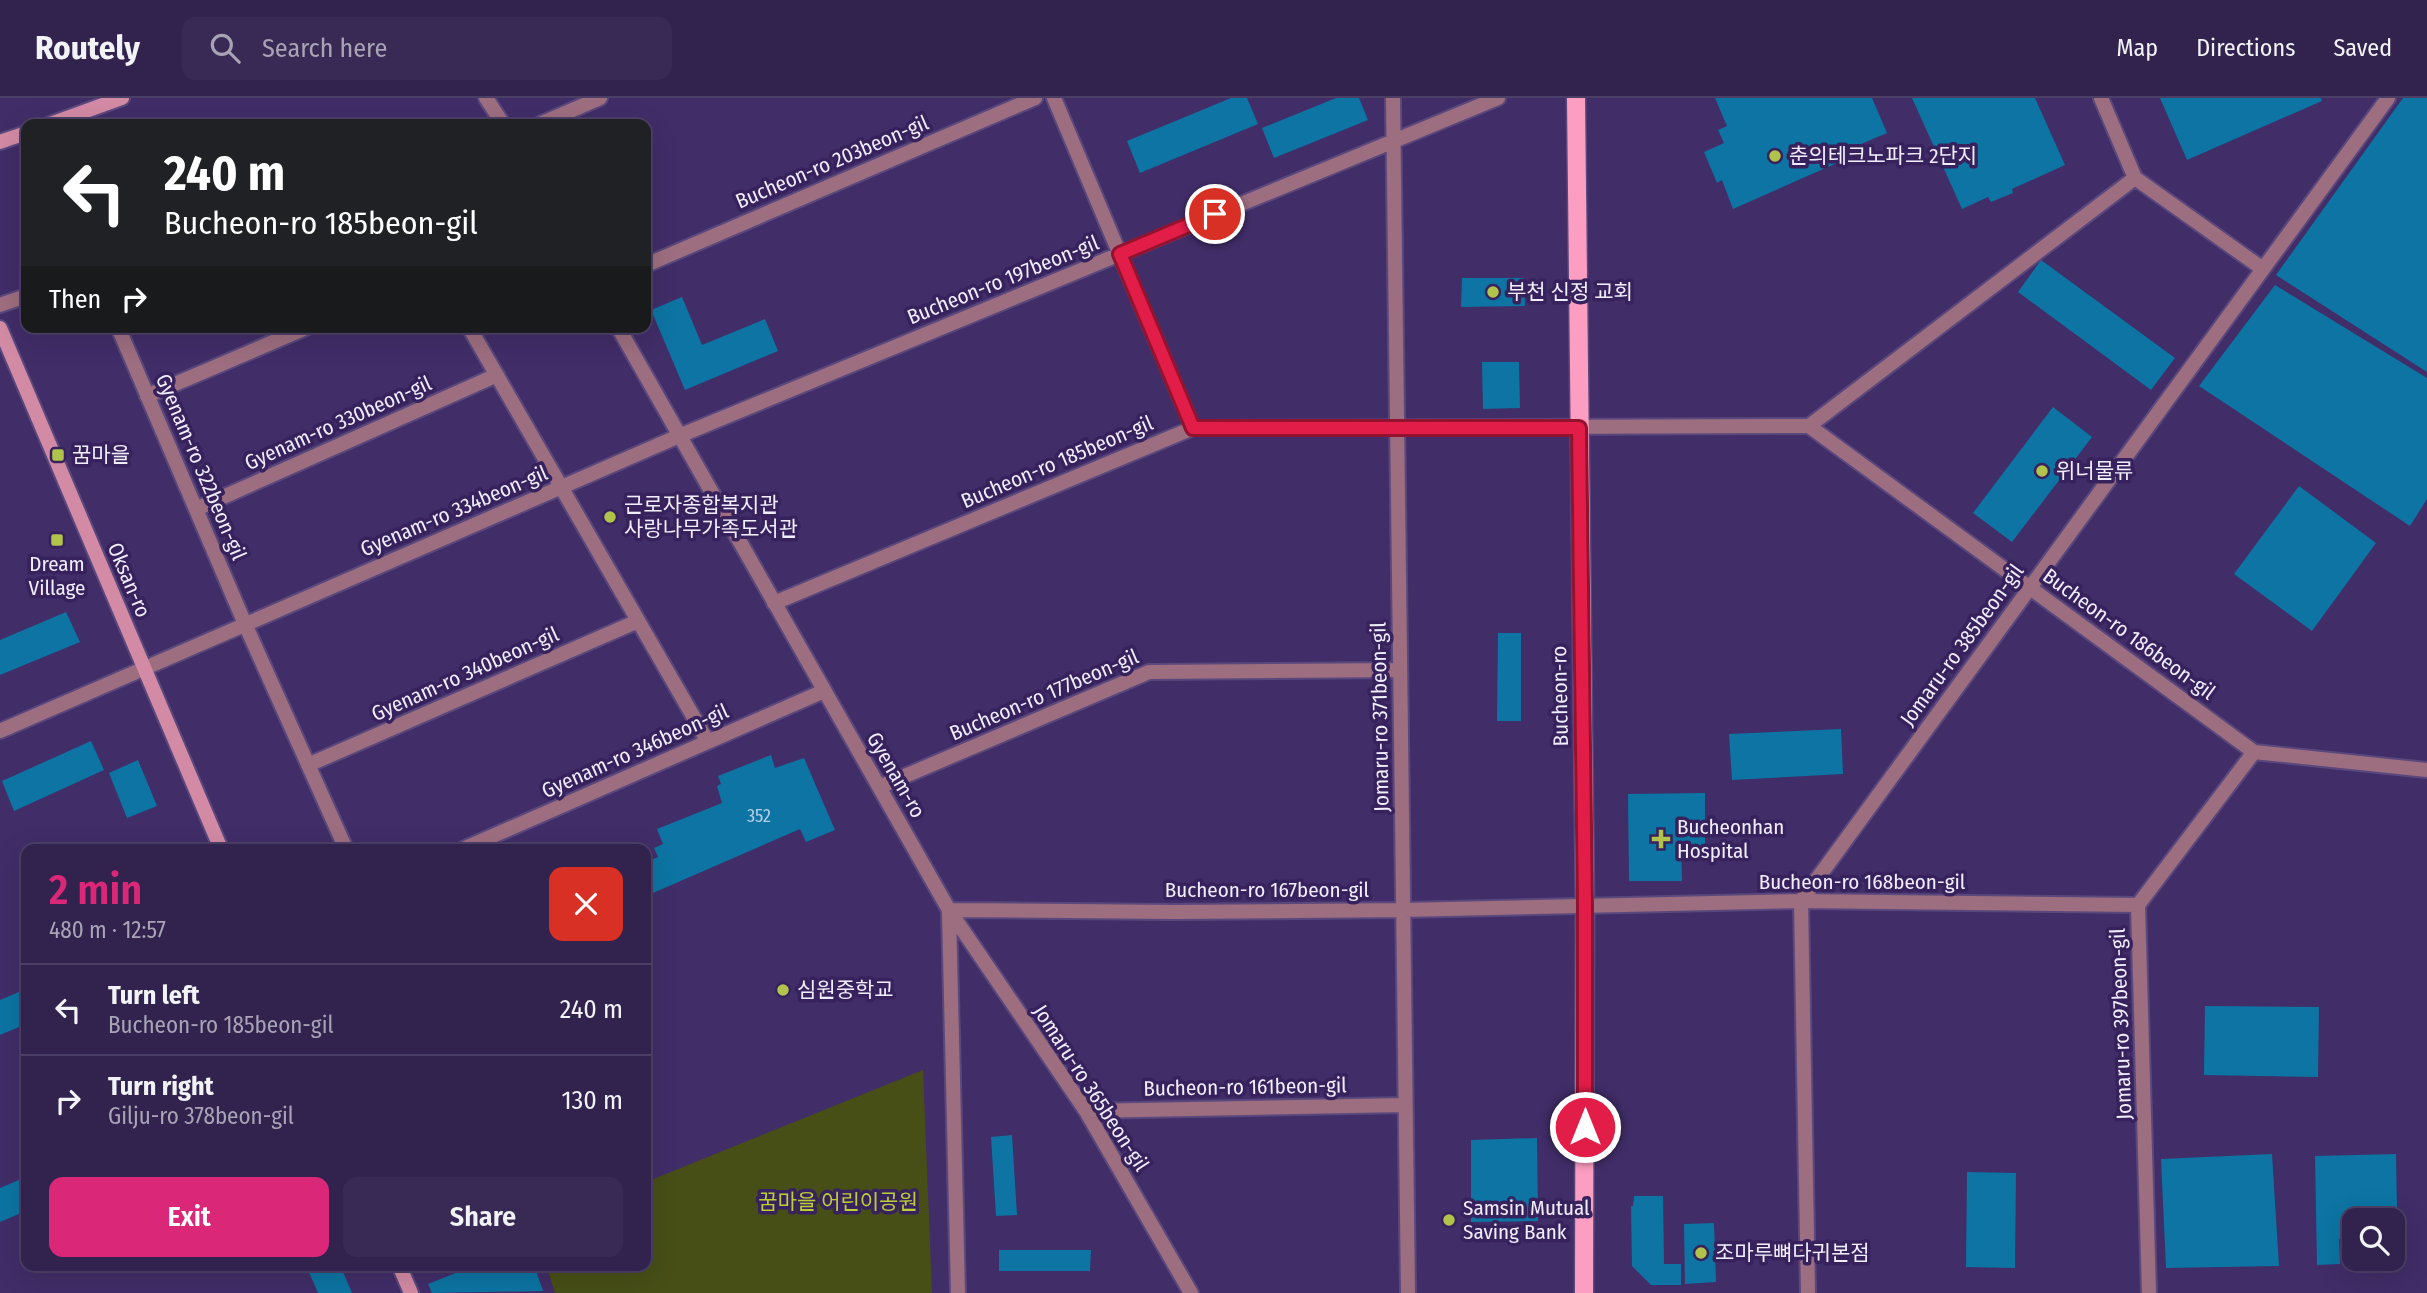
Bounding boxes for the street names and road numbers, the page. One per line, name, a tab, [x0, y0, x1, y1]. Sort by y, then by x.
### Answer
street label: Bucheon-ro 203beon-gil	[732, 109, 933, 214]
street label: Bucheon-ro 197beon-gil	[903, 230, 1103, 330]
street label: Gyenam-ro 322beon-gil	[150, 370, 252, 564]
street label: Gyenam-ro 330beon-gil	[241, 370, 436, 476]
street label: Bucheon-ro 185beon-gil	[957, 410, 1157, 514]
street label: Gyenam-ro 334beon-gil	[357, 460, 552, 562]
street label: Oksan-ro	[102, 539, 156, 621]
street label: Jomaru-ro 385beon-gil	[1895, 559, 2030, 731]
street label: Bucheon-ro 186beon-gil	[2038, 563, 2221, 706]
street label: Gyenam-ro 340beon-gil	[367, 621, 563, 727]
street label: Jomaru-ro 371beon-gil	[1365, 621, 1395, 812]
street label: Bucheon-ro 177beon-gil	[946, 643, 1143, 747]
street label: Bucheon-ro	[1546, 645, 1574, 747]
street label: Gyenam-ro 346beon-gil	[538, 698, 733, 804]
street label: Gyenam-ro	[861, 727, 931, 823]
street label: Bucheon-ro 168beon-gil	[1759, 869, 1966, 895]
street label: Bucheon-ro 167beon-gil	[1165, 877, 1370, 903]
street label: Jomaru-ro 397beon-gil	[2105, 927, 2137, 1120]
street label: Jomaru-ro 365beon-gil	[1027, 1000, 1155, 1177]
street label: Bucheon-ro 161beon-gil	[1143, 1072, 1347, 1102]

